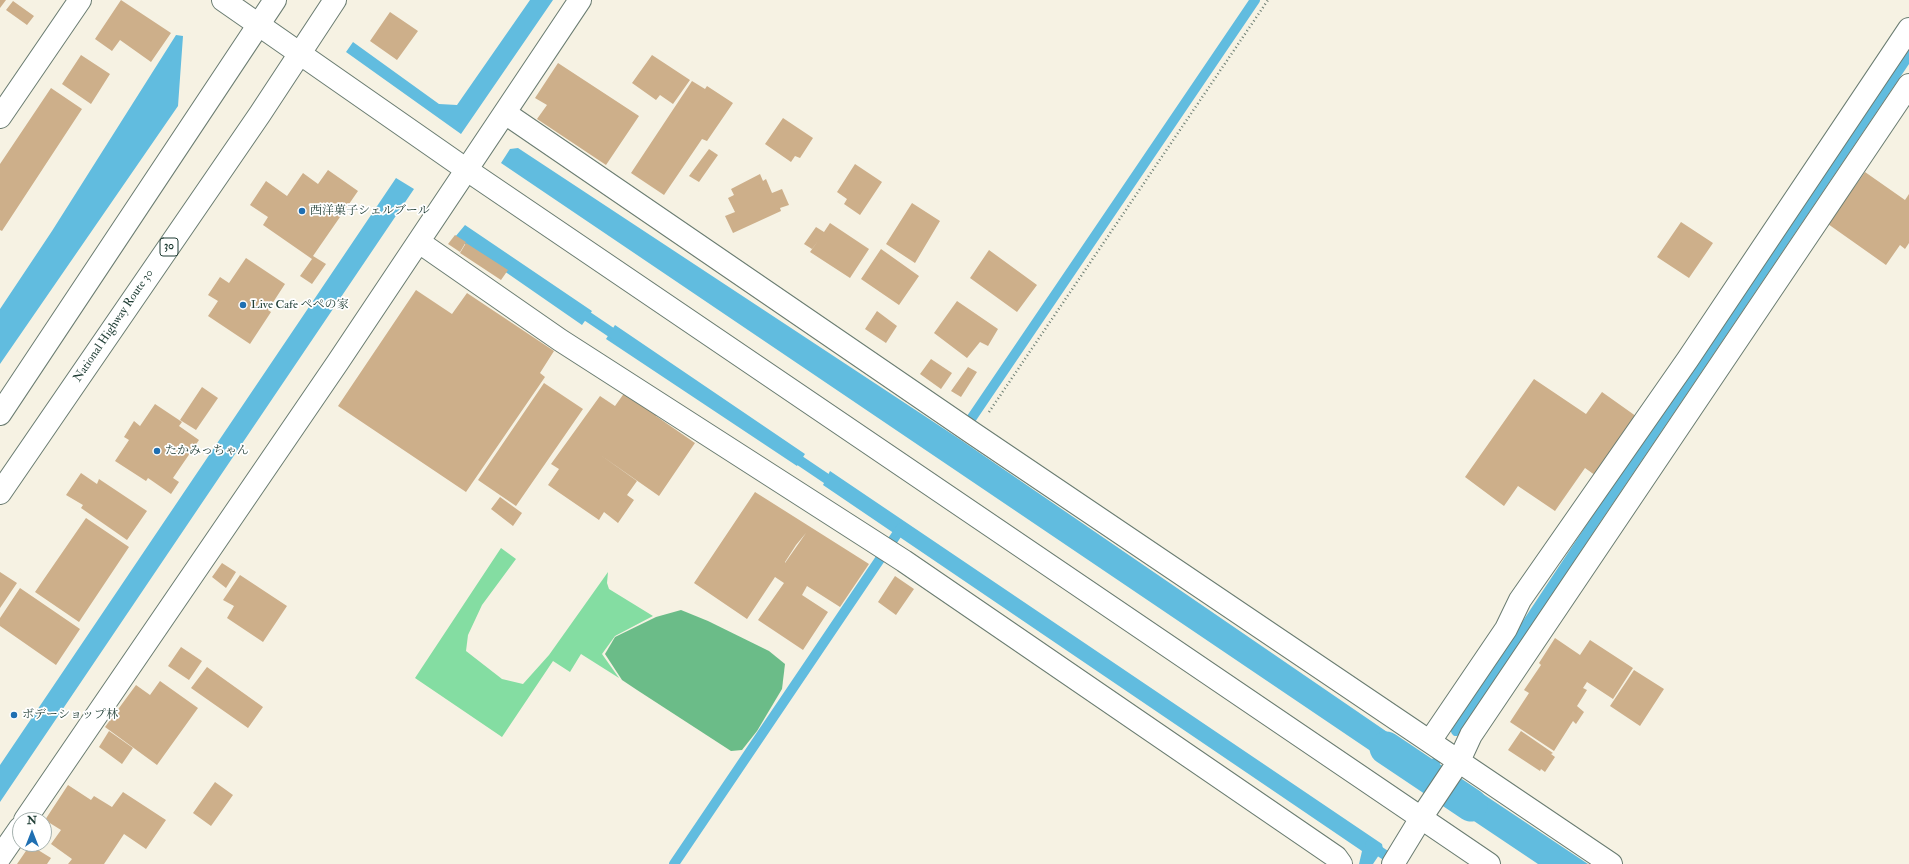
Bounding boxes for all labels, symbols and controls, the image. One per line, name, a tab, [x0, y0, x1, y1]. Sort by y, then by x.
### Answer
place label: 西洋菓子シェルブール	[310, 204, 430, 218]
marker: 西洋菓子シェルブール	[297, 206, 307, 216]
road number: 30	[160, 238, 178, 256]
street label: National Highway Route 30	[71, 267, 157, 385]
place label: Live Cafe ペペの家	[251, 298, 348, 312]
marker: Live Cafe ペペの家	[238, 300, 248, 310]
place label: たかみっちゃん	[165, 444, 249, 458]
marker: たかみっちゃん	[152, 446, 162, 456]
place label: ボデーショップ林	[22, 708, 118, 722]
marker: ボデーショップ林	[9, 710, 19, 720]
north arrow	[12, 812, 52, 852]
text: N	[27, 814, 37, 827]

